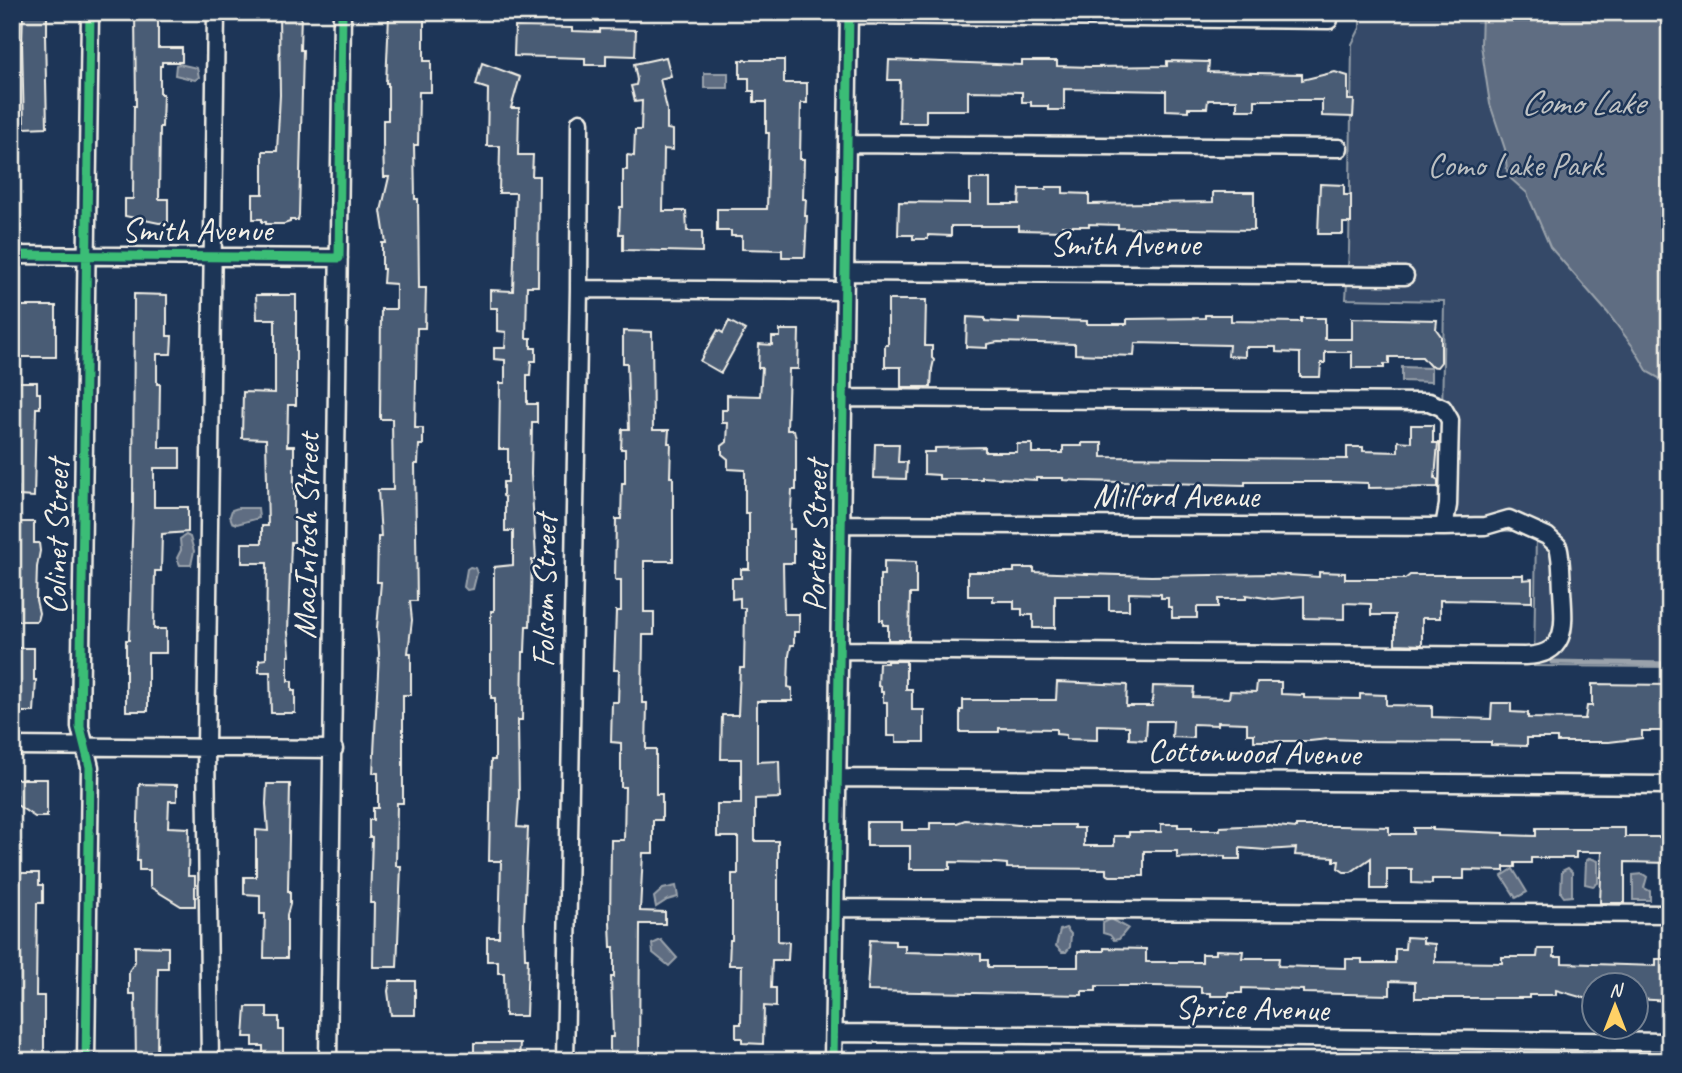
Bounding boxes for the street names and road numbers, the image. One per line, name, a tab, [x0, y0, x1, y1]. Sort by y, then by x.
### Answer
street label: Smith Avenue	[122, 209, 274, 251]
street label: Smith Avenue	[1050, 223, 1202, 265]
street label: MacIntosh Street	[283, 430, 329, 639]
street label: Colinet Street	[34, 455, 78, 615]
street label: Porter Street	[793, 456, 837, 612]
street label: Milford Avenue	[1093, 475, 1261, 517]
street label: Folsom Street	[522, 510, 566, 668]
street label: Cottonwood Avenue	[1147, 729, 1363, 775]
street label: Sprice Avenue	[1175, 986, 1331, 1030]

